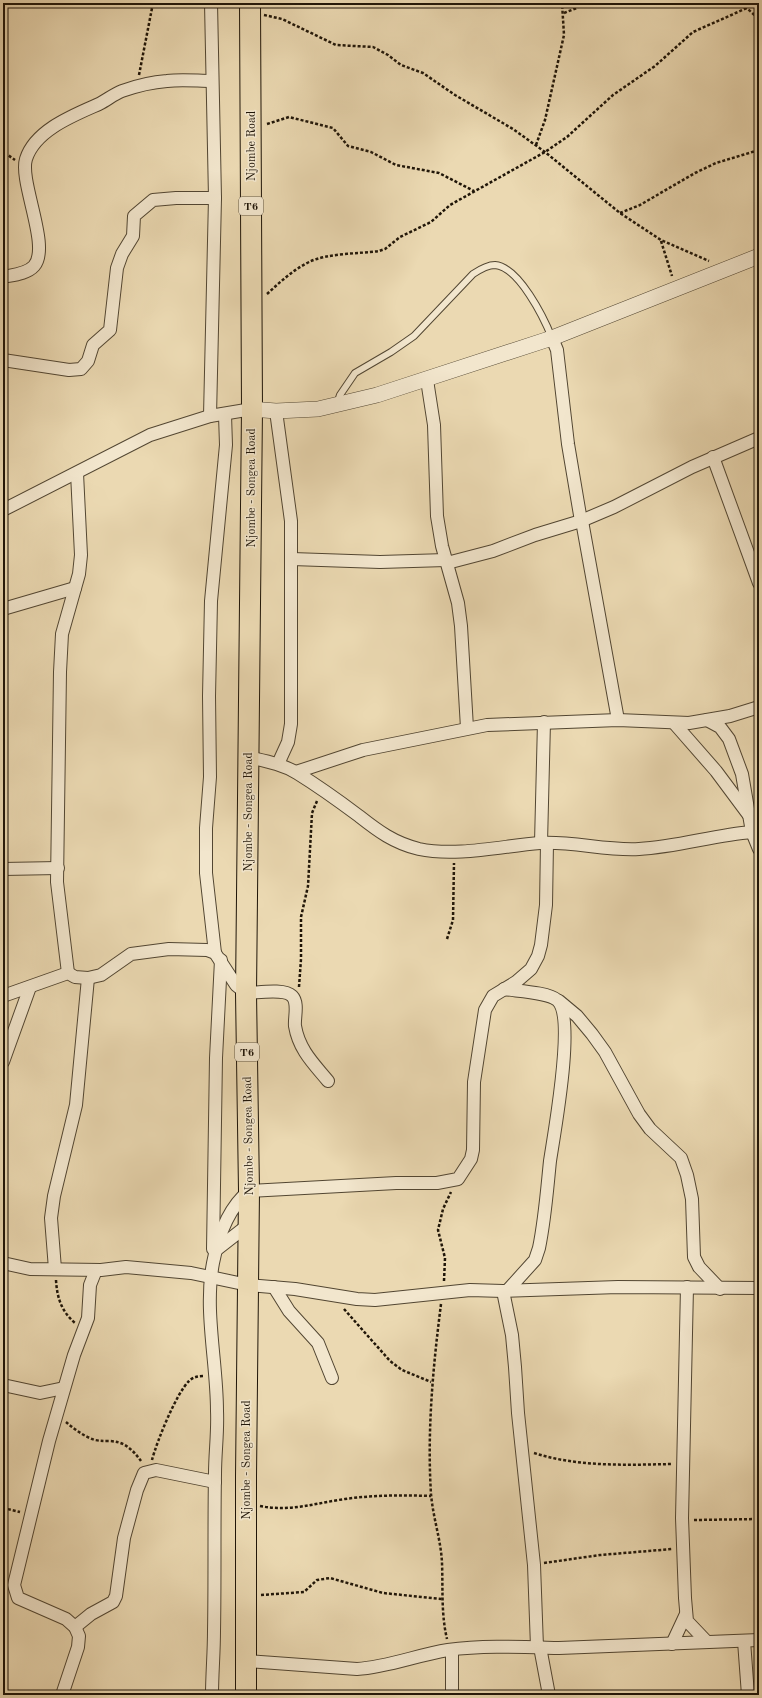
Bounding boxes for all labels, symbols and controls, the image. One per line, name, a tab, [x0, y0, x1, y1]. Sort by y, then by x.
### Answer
street label: Njombe Road	[246, 111, 258, 181]
road number: T6	[239, 197, 263, 215]
street label: Njombe - Songea Road	[246, 428, 258, 548]
street label: Njombe - Songea Road	[243, 752, 255, 872]
road number: T6	[235, 1043, 259, 1061]
street label: Njombe - Songea Road	[242, 1076, 256, 1196]
street label: Njombe - Songea Road	[241, 1400, 253, 1520]

